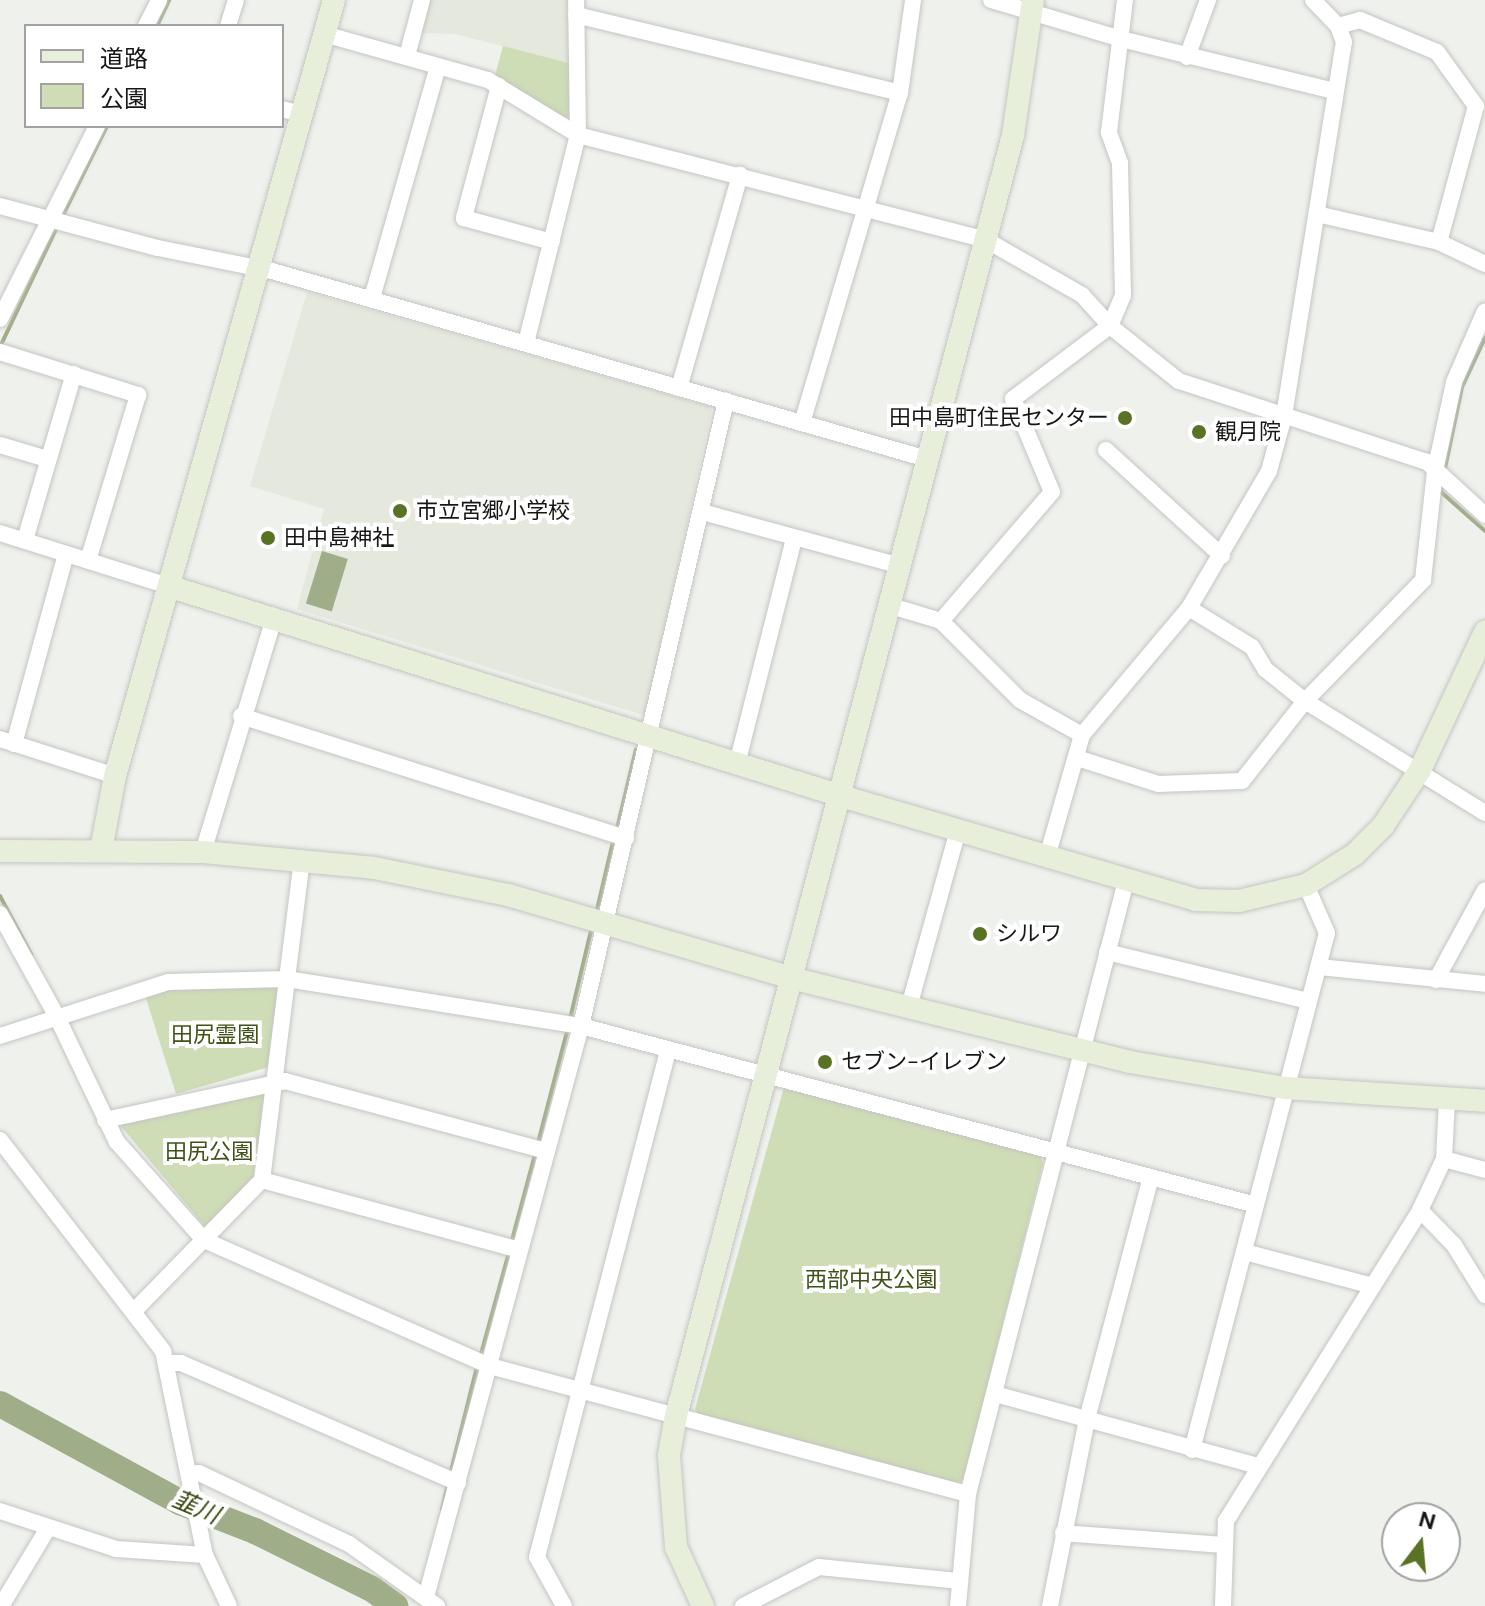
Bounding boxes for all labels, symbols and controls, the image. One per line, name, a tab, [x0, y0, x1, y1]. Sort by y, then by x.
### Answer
legend	[24, 24, 284, 128]
text: 道路	[100, 43, 148, 74]
text: 公園	[100, 83, 148, 114]
place label: 田中島町住民センター	[889, 405, 1109, 431]
marker: 田中島町住民センター	[1116, 409, 1134, 427]
place label: 観月院	[1215, 419, 1281, 445]
marker: 観月院	[1190, 423, 1208, 441]
place label: 市立宮郷小学校	[416, 498, 570, 524]
marker: 市立宮郷小学校	[391, 502, 409, 520]
place label: 田中島神社	[284, 525, 394, 551]
marker: 田中島神社	[259, 529, 277, 547]
place label: シルワ	[996, 921, 1062, 947]
marker: シルワ	[971, 925, 989, 943]
park label: 田尻霊園	[171, 1022, 259, 1048]
place label: セブン-イレブン	[841, 1049, 1007, 1075]
marker: セブン-イレブン	[816, 1053, 834, 1071]
park label: 田尻公園	[165, 1139, 253, 1165]
park label: 西部中央公園	[805, 1267, 937, 1293]
water label: 韮川	[168, 1484, 224, 1530]
north arrow	[1381, 1502, 1461, 1582]
text: N	[1415, 1504, 1439, 1537]

